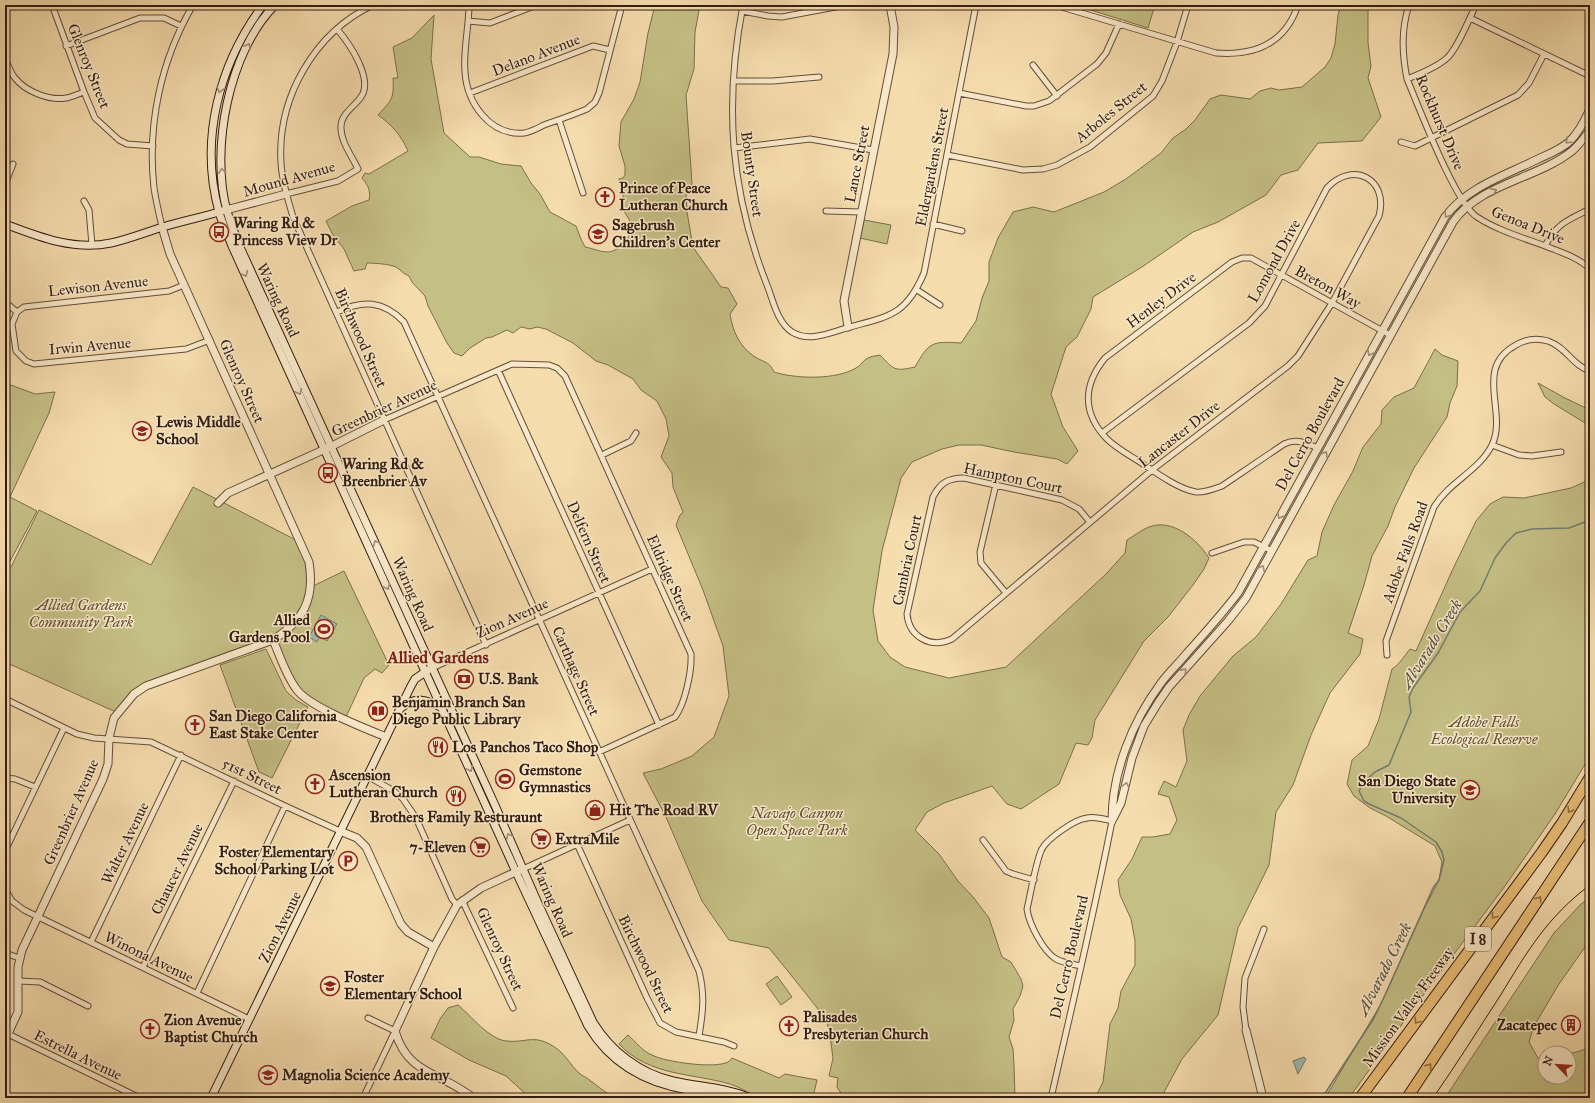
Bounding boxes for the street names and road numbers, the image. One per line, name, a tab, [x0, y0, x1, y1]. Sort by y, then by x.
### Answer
street label: Glenroy Street	[64, 21, 114, 112]
street label: Delano Avenue	[490, 30, 582, 80]
street label: Rockhurst Drive	[1412, 72, 1468, 172]
street label: Arboles Street	[1071, 77, 1151, 147]
street label: Eldergardens Street	[912, 105, 953, 228]
street label: Lance Street	[841, 123, 873, 204]
street label: Bounty Street	[737, 130, 767, 219]
street label: Mound Avenue	[241, 157, 337, 201]
street label: Genoa Drive	[1489, 202, 1567, 248]
street label: Lomond Drive	[1244, 216, 1304, 306]
street label: Waring Road	[253, 260, 303, 340]
street label: Breton Way	[1292, 262, 1365, 313]
street label: Henley Drive	[1123, 268, 1199, 332]
street label: Lewison Avenue	[47, 272, 149, 300]
street label: Birchwood Street	[331, 285, 391, 391]
street label: Irwin Avenue	[48, 333, 132, 359]
street label: Glenroy Street	[215, 336, 269, 426]
street label: Del Cerro Boulevard	[1272, 374, 1349, 494]
street label: Greenbrier Avenue	[328, 376, 440, 440]
street label: Lancaster Drive	[1135, 397, 1223, 471]
street label: Hampton Court	[962, 459, 1065, 497]
street label: Delfern Street	[563, 498, 615, 586]
street label: Adobe Falls Road	[1378, 498, 1432, 606]
street label: Cambria Court	[889, 512, 926, 607]
street label: Eldridge Street	[643, 532, 697, 625]
street label: Waring Road	[389, 554, 438, 635]
street label: Zion Avenue	[473, 594, 551, 642]
street label: Carthage Street	[548, 624, 604, 719]
street label: 51st Street	[219, 754, 285, 798]
street label: Greenbrier Avenue	[40, 756, 102, 868]
street label: Walter Avenue	[97, 799, 153, 887]
street label: Chaucer Avenue	[147, 820, 207, 918]
street label: Waring Road	[528, 860, 577, 941]
street label: Zion Avenue	[255, 888, 305, 966]
street label: Del Cerro Boulevard	[1046, 893, 1092, 1021]
street label: Glenroy Street	[473, 904, 527, 994]
street label: Birchwood Street	[614, 912, 678, 1017]
road number: I 8	[1465, 927, 1491, 951]
street label: Winona Avenue	[102, 928, 196, 986]
street label: Mission Valley Freeway	[1358, 943, 1458, 1071]
street label: Estrella Avenue	[31, 1026, 125, 1084]

